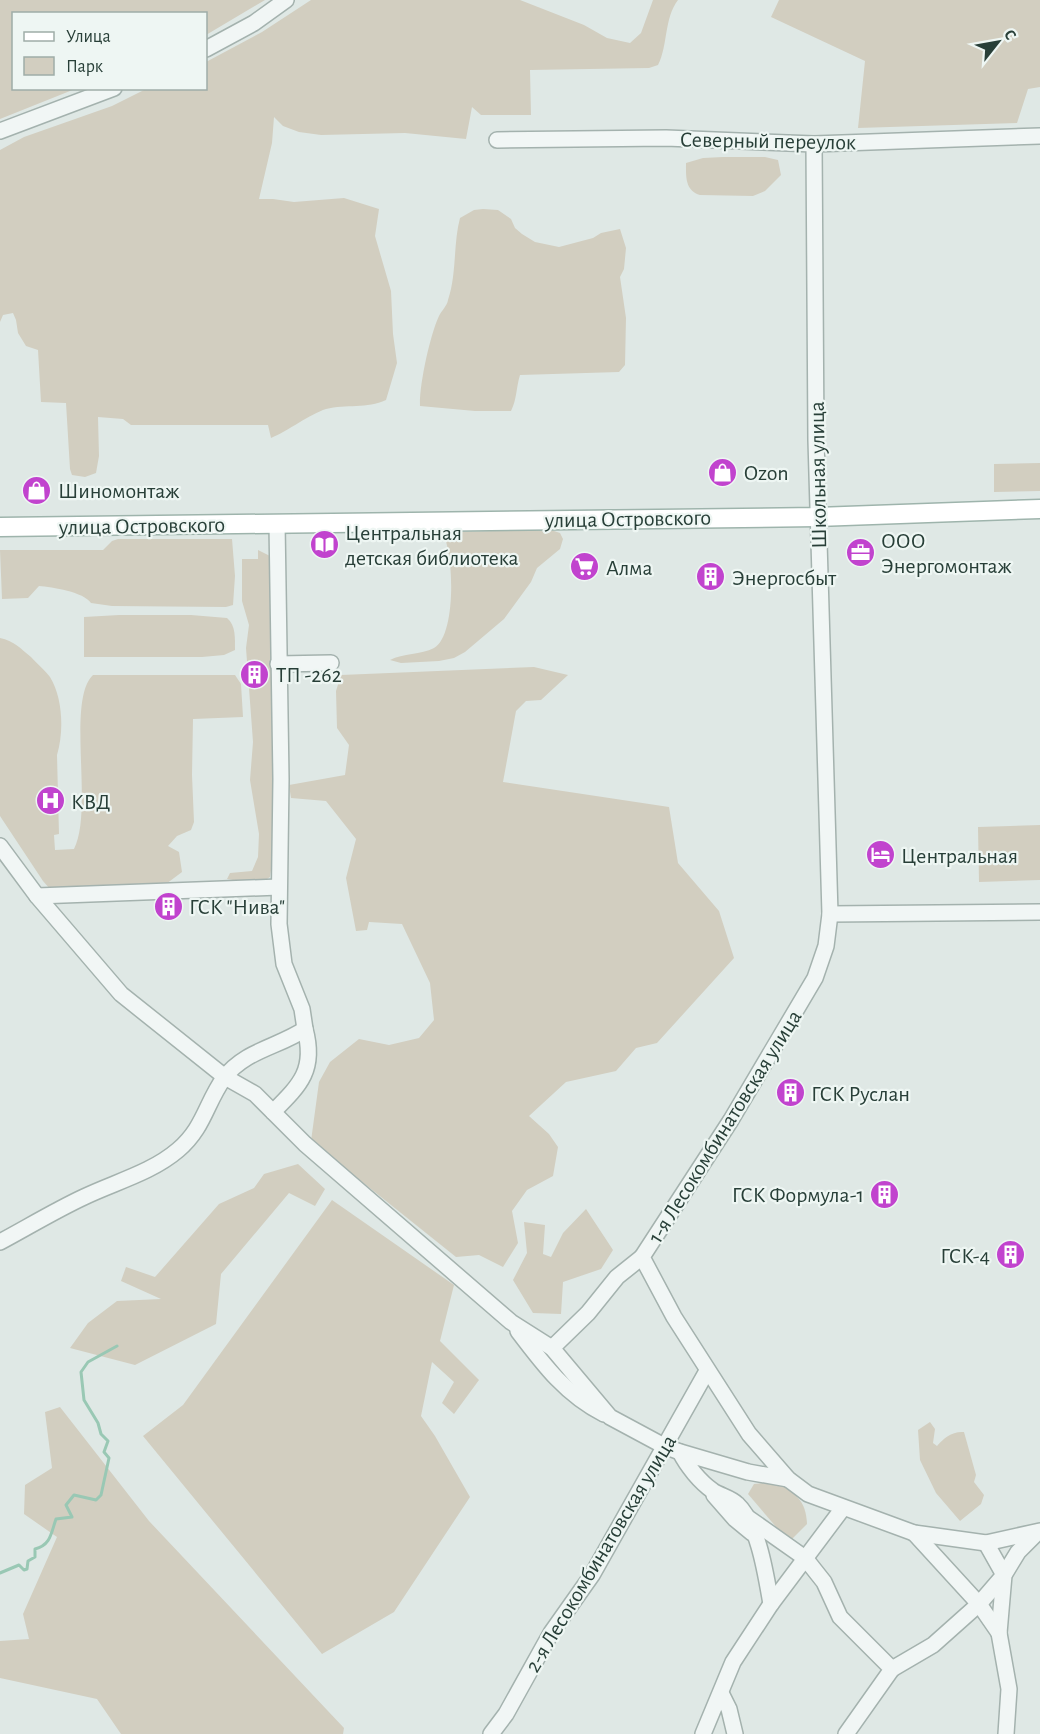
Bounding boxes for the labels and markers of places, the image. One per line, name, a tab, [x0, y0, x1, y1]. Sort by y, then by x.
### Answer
shop icon: Ozon	[707, 456, 739, 488]
place label: Ozon	[744, 462, 789, 484]
shop icon: Шиномонтаж	[21, 474, 53, 506]
place label: Шиномонтаж	[58, 480, 180, 502]
place label: Центральная детская библиотека	[345, 522, 519, 569]
library icon: Центральная детская библиотека	[308, 529, 340, 561]
place label: ООО Энергомонтаж	[881, 530, 1012, 577]
office icon: ООО Энергомонтаж	[844, 537, 876, 569]
supermarket icon: Алма	[569, 551, 601, 583]
place label: Алма	[606, 557, 653, 579]
building icon: Энергосбыт	[695, 561, 727, 593]
place label: Энергосбыт	[732, 567, 837, 589]
building icon: ТП -262	[239, 658, 271, 690]
place label: ТП -262	[276, 664, 342, 686]
hospital icon: КВД	[34, 785, 66, 817]
place label: КВД	[71, 791, 111, 813]
hotel icon: Центральная	[864, 839, 896, 871]
place label: Центральная	[901, 845, 1018, 867]
building icon: ГСК "Нива"	[152, 890, 184, 922]
place label: ГСК "Нива"	[189, 896, 285, 918]
building icon: ГСК Руслан	[774, 1077, 806, 1109]
place label: ГСК Руслан	[811, 1083, 910, 1105]
building icon: ГСК Формула-1	[869, 1178, 901, 1210]
place label: ГСК Формула-1	[732, 1184, 864, 1206]
building icon: ГСК-4	[995, 1239, 1027, 1271]
place label: ГСК-4	[940, 1245, 990, 1267]

